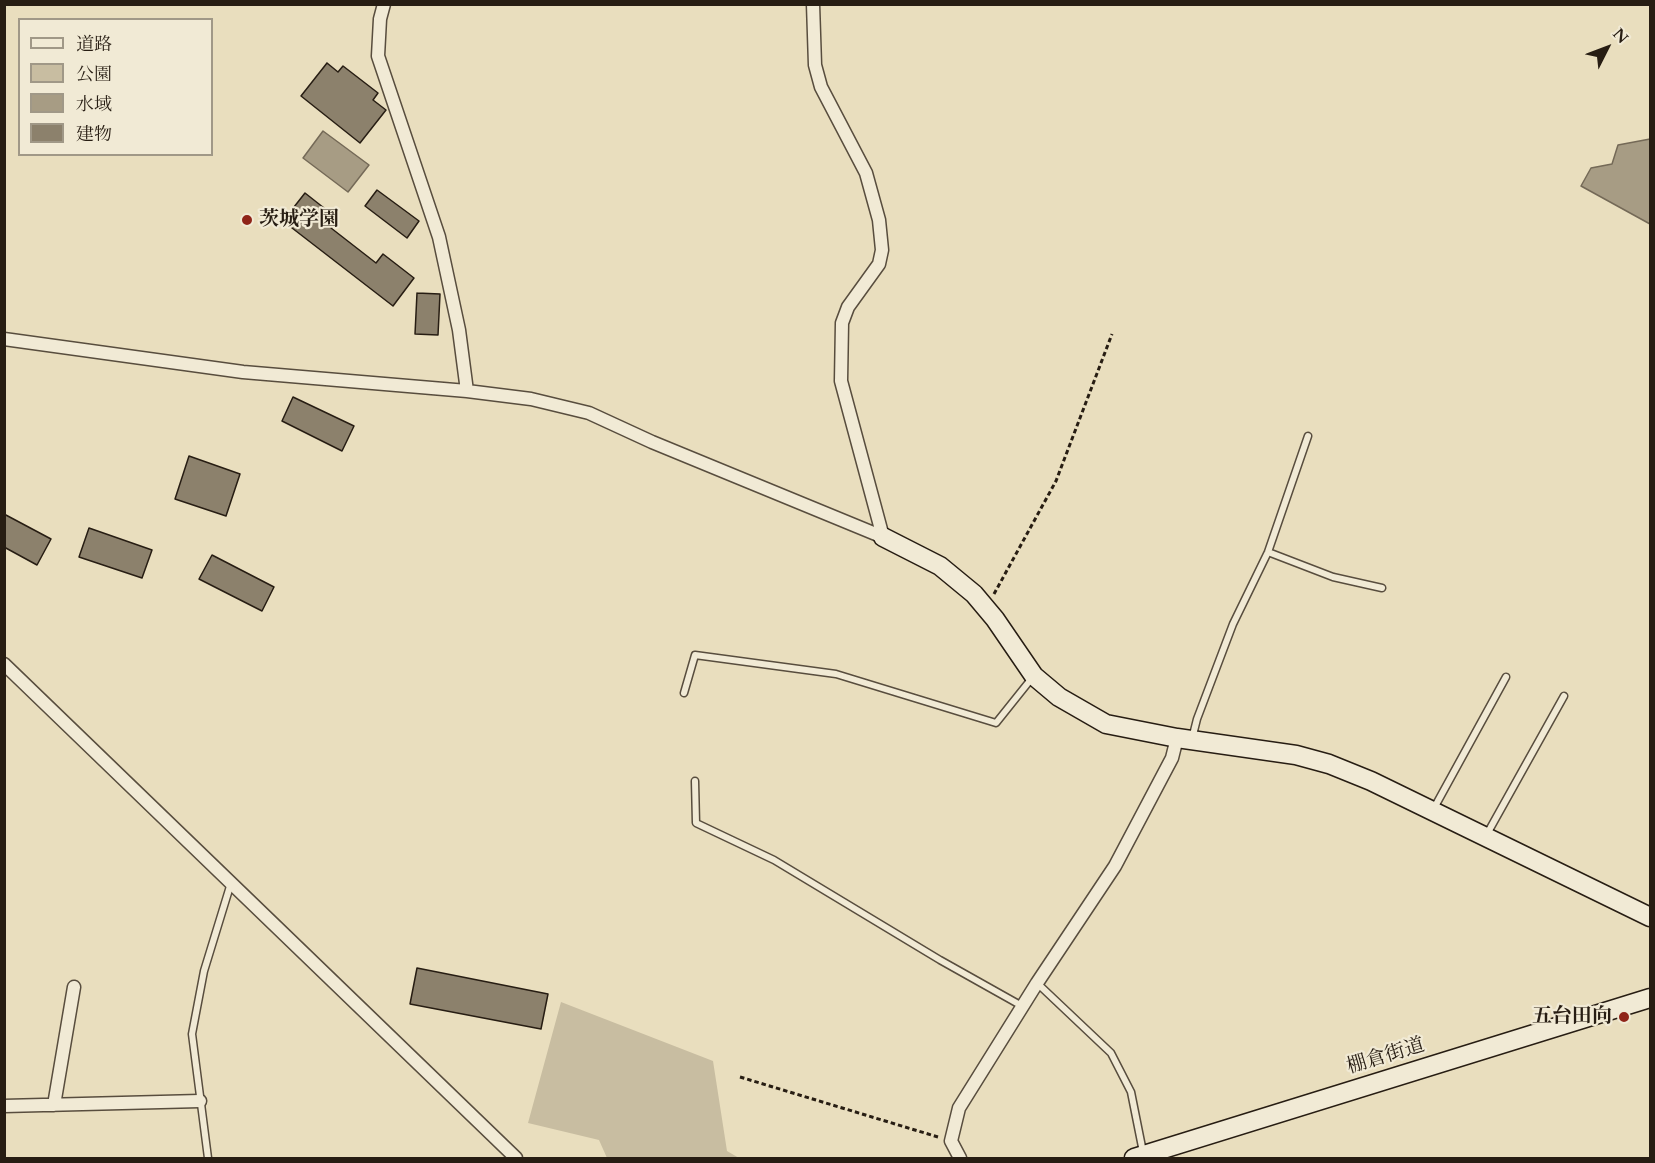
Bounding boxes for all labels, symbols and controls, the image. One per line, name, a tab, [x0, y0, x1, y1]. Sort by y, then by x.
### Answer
legend	[18, 18, 213, 156]
north arrow	[1577, 18, 1637, 78]
text: N	[1608, 23, 1633, 48]
text: 道路	[76, 32, 112, 57]
text: 公園	[76, 62, 112, 87]
text: 水域	[76, 92, 112, 117]
text: 建物	[76, 122, 112, 147]
place label: 茨城学園	[259, 208, 339, 232]
marker: 茨城学園	[240, 213, 254, 227]
place label: 五台田向	[1532, 1005, 1612, 1029]
marker: 五台田向	[1617, 1010, 1631, 1024]
street label: 棚倉街道	[1344, 1034, 1428, 1080]

